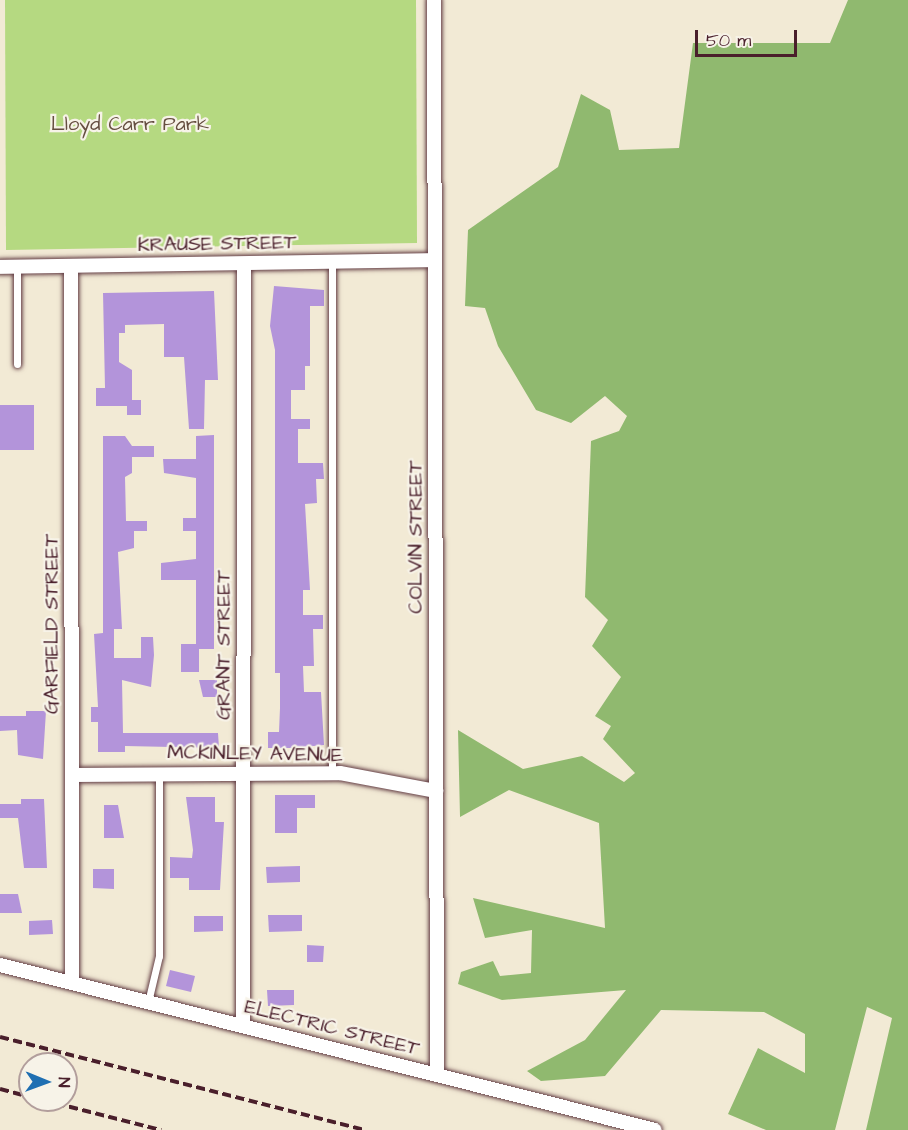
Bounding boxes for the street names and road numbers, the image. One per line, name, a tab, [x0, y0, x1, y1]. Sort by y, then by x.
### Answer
street label: KRAUSE STREET	[137, 231, 297, 257]
street label: COLVIN STREET	[404, 460, 428, 614]
street label: GARFIELD STREET	[40, 534, 64, 714]
street label: GRANT STREET	[212, 570, 236, 720]
street label: MCKINLEY AVENUE	[167, 740, 343, 768]
street label: ELECTRIC STREET	[242, 995, 422, 1061]

